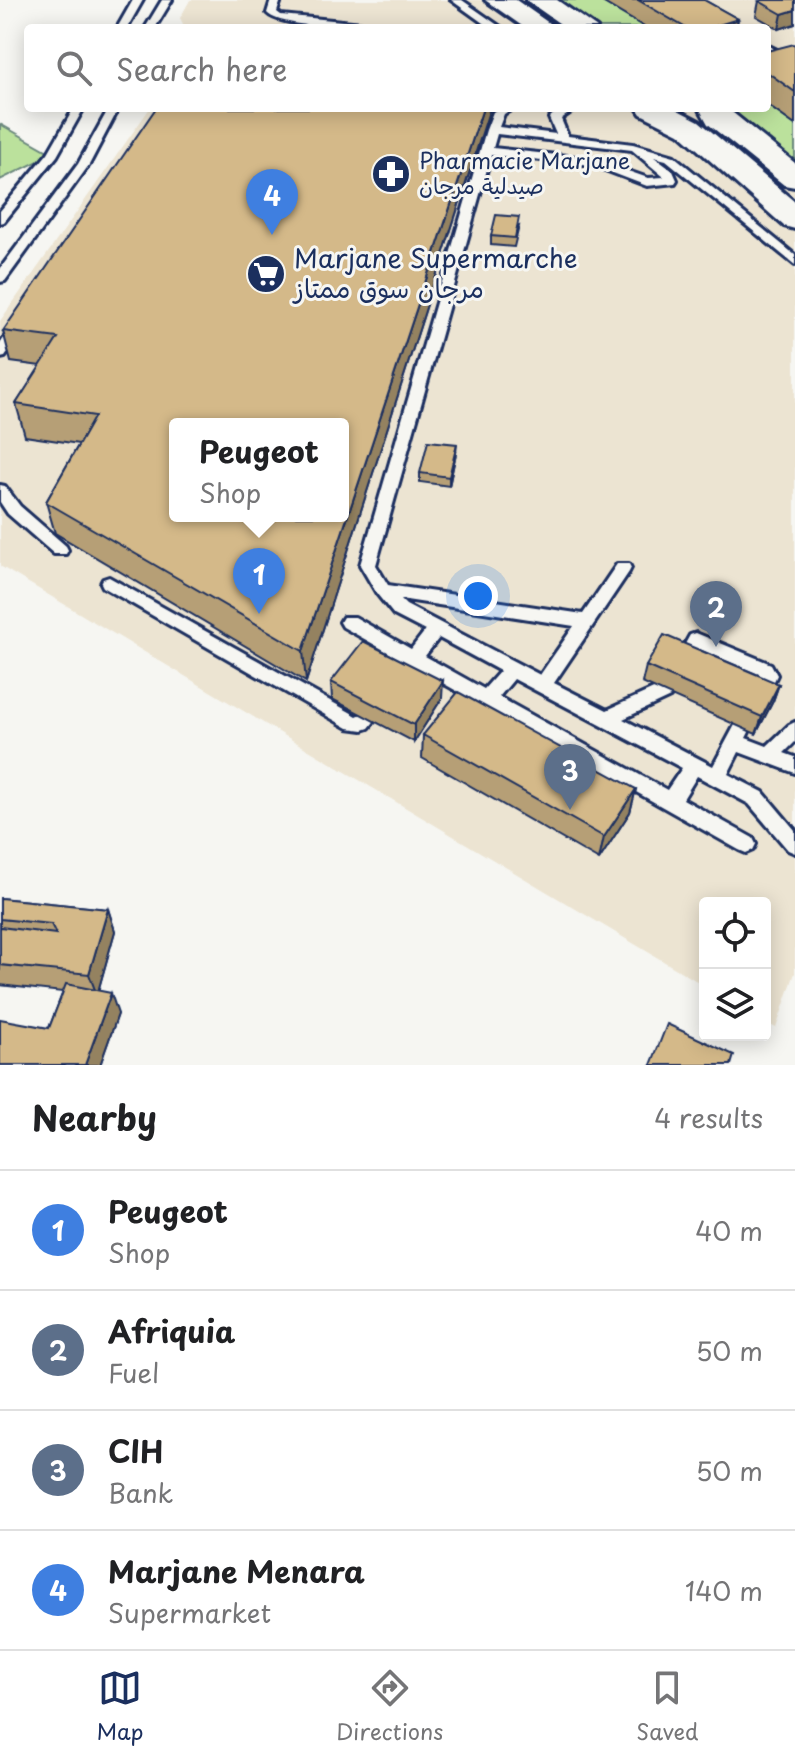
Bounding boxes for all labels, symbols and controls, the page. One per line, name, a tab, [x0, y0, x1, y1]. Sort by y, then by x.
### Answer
search box	[24, 24, 771, 112]
icon: search	[52, 46, 96, 90]
text: Search here	[116, 46, 288, 91]
place label: Pharmacie Marjane صيدلية مرجان	[419, 143, 630, 201]
pharmacy icon: Pharmacie Marjane صيدلية مرجان	[370, 153, 412, 195]
pin: 4	[246, 169, 298, 235]
place label: Marjane Supermarche مرجان سوق ممتاز	[292, 238, 578, 307]
supermarket icon: Marjane Supermarche مرجان سوق ممتاز	[245, 253, 287, 295]
popup	[169, 418, 349, 522]
text: Peugeot	[199, 428, 319, 473]
text: Shop	[199, 473, 261, 512]
pin: 1	[233, 548, 285, 614]
your location	[458, 576, 498, 616]
pin: 2	[690, 581, 742, 647]
pin: 3	[544, 744, 596, 810]
map controls	[699, 897, 771, 1041]
button: locate	[699, 897, 771, 969]
button: layers	[699, 969, 771, 1041]
text: Nearby	[32, 1091, 157, 1143]
text: 4 results	[654, 1098, 763, 1137]
text: Peugeot	[108, 1188, 228, 1233]
text: 1	[52, 1211, 64, 1250]
text: 40 m	[695, 1211, 763, 1250]
text: Shop	[108, 1233, 170, 1272]
text: Afriquia	[108, 1308, 235, 1353]
text: 2	[49, 1331, 67, 1370]
text: 50 m	[696, 1331, 763, 1370]
text: Fuel	[108, 1353, 159, 1392]
text: CIH	[108, 1428, 163, 1473]
text: 3	[49, 1451, 67, 1490]
text: 50 m	[696, 1451, 763, 1490]
text: Bank	[108, 1473, 173, 1512]
text: Marjane Menara	[108, 1548, 365, 1593]
text: 4	[49, 1571, 67, 1610]
text: 140 m	[685, 1571, 763, 1610]
text: Supermarket	[108, 1593, 271, 1632]
tab: Map	[96, 1666, 143, 1747]
tab: Directions	[336, 1666, 443, 1747]
tab: Saved	[636, 1666, 699, 1747]

